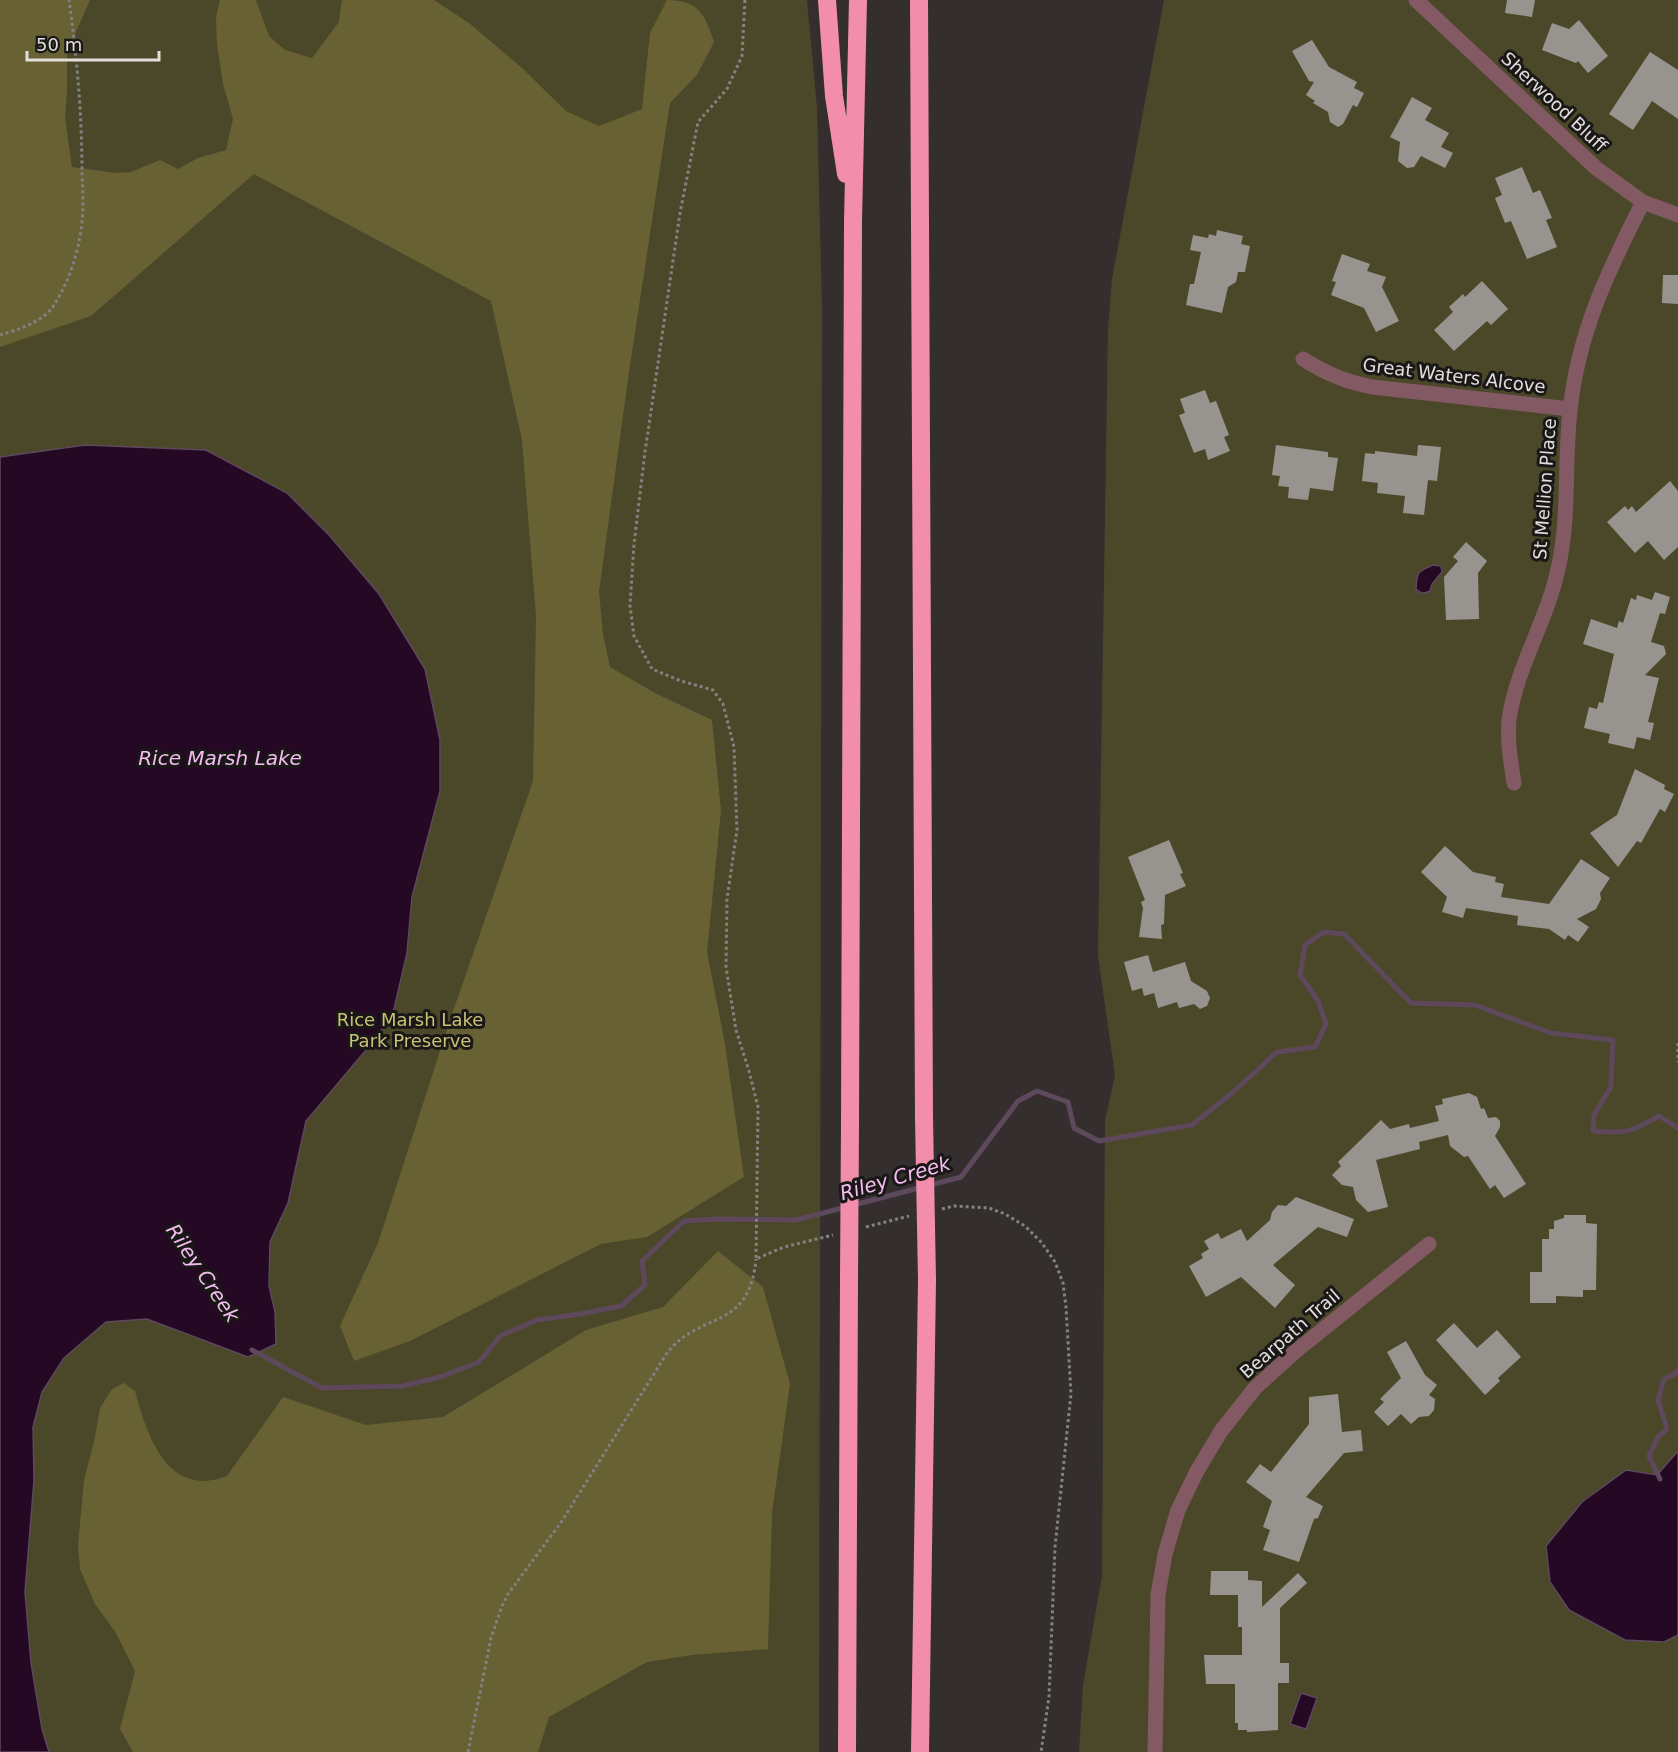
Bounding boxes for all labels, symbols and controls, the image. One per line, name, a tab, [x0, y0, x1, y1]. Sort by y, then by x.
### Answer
scale bar	[27, 24, 159, 62]
text: 50 m	[36, 34, 82, 55]
street label: Sherwood Bluff	[1497, 47, 1612, 156]
street label: Great Waters Alcove	[1361, 354, 1547, 397]
street label: St Mellion Place	[1529, 417, 1560, 560]
water label: Rice Marsh Lake	[138, 746, 302, 770]
park label: Rice Marsh Lake Park Preserve	[337, 1009, 483, 1051]
water label: Riley Creek	[837, 1150, 954, 1205]
water label: Riley Creek	[161, 1219, 246, 1328]
street label: Bearpath Trail	[1236, 1285, 1344, 1383]

